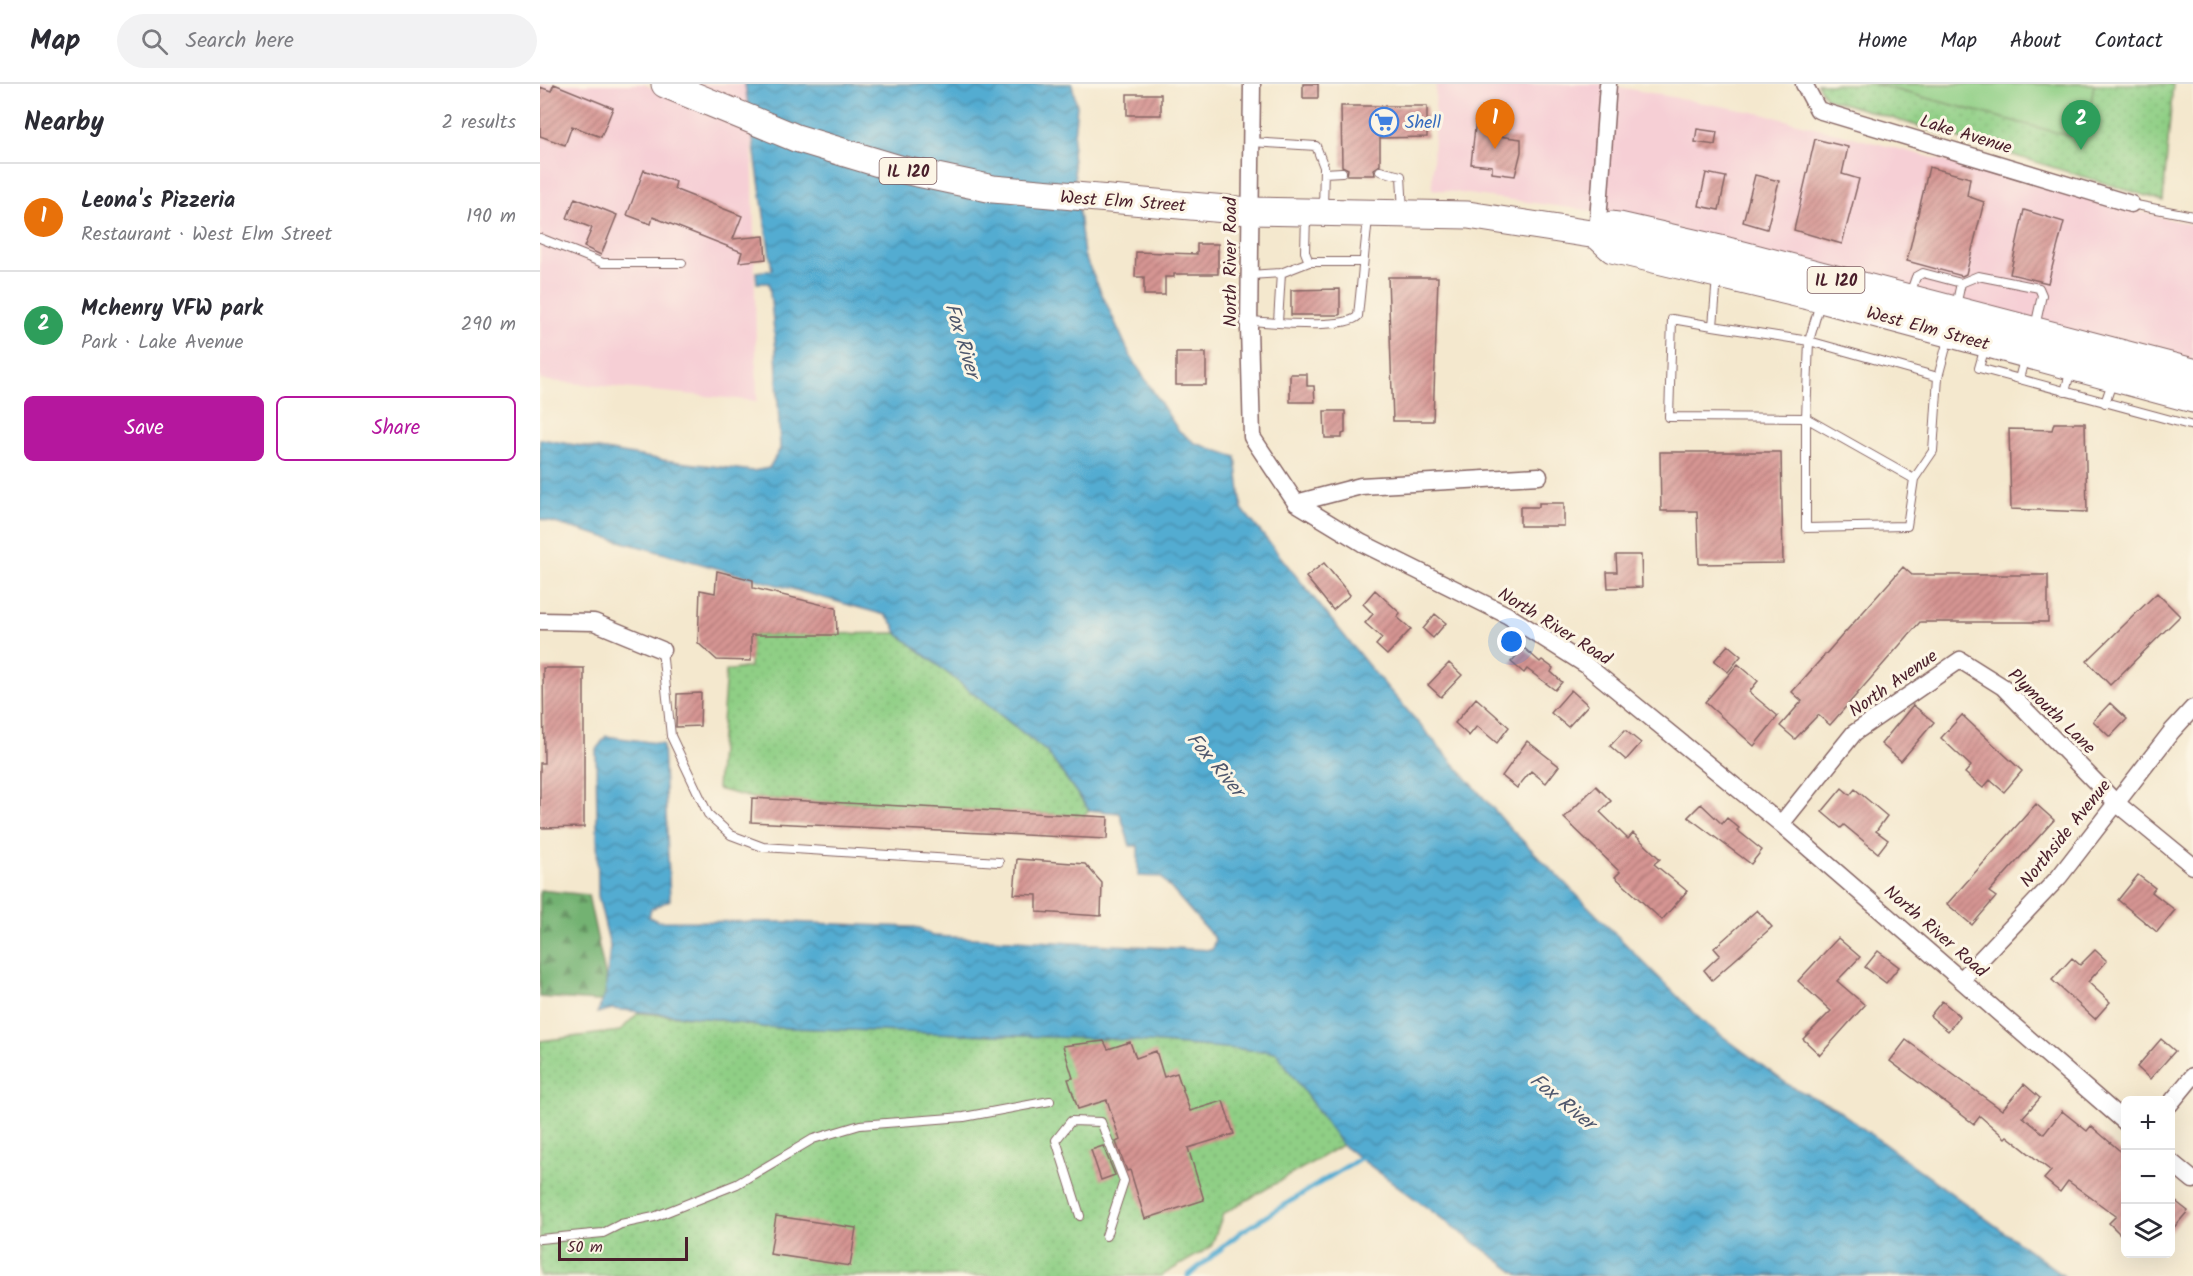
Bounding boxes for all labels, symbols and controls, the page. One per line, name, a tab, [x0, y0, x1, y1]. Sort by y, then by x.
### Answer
search box	[117, 14, 537, 68]
text: Map	[30, 19, 81, 64]
text: Search here	[186, 24, 294, 59]
icon: search	[138, 25, 171, 58]
text: Home	[1858, 25, 1907, 58]
text: Map	[1940, 25, 1977, 58]
text: About	[2010, 25, 2061, 58]
text: Contact	[2094, 25, 2163, 58]
pin: 1	[1476, 100, 1514, 149]
pin: 2	[2062, 100, 2100, 150]
text: Nearby	[24, 102, 104, 144]
supermarket icon: Shell	[1368, 106, 1400, 138]
text: 2 results	[441, 107, 516, 139]
street label: Lake Avenue	[1916, 108, 2015, 163]
place label: Shell	[1405, 109, 1442, 138]
road number: IL 120	[880, 158, 937, 184]
text: Leona's Pizzeria	[81, 184, 235, 219]
street label: West Elm Street	[1059, 184, 1188, 221]
street label: North River Road	[1217, 196, 1246, 327]
text: 1	[40, 201, 47, 233]
text: 190 m	[466, 201, 516, 233]
text: Restaurant · West Elm Street	[81, 219, 332, 251]
road number: IL 120	[1808, 267, 1864, 293]
text: Mchenry VFW park	[81, 292, 263, 327]
water label: Fox River	[935, 299, 989, 386]
street label: West Elm Street	[1863, 299, 1993, 360]
text: 2	[38, 309, 49, 341]
text: 290 m	[461, 309, 516, 341]
text: Park · Lake Avenue	[81, 327, 244, 359]
button: Save	[24, 396, 264, 461]
button: Share	[276, 396, 516, 461]
street label: North River Road	[1491, 581, 1618, 675]
your location	[1497, 627, 1526, 656]
street label: North Avenue	[1843, 643, 1944, 726]
street label: Plymouth Lane	[2000, 662, 2102, 762]
water label: Fox River	[1178, 726, 1254, 808]
street label: Northside Avenue	[2013, 773, 2119, 894]
street label: North River Road	[1876, 879, 1994, 986]
water label: Fox River	[1522, 1066, 1605, 1142]
map controls	[2121, 1096, 2175, 1258]
button: +	[2121, 1096, 2175, 1150]
button: −	[2121, 1150, 2175, 1204]
button: layers	[2121, 1204, 2175, 1258]
scale bar	[558, 1234, 688, 1262]
text: 50 m	[567, 1235, 603, 1260]

